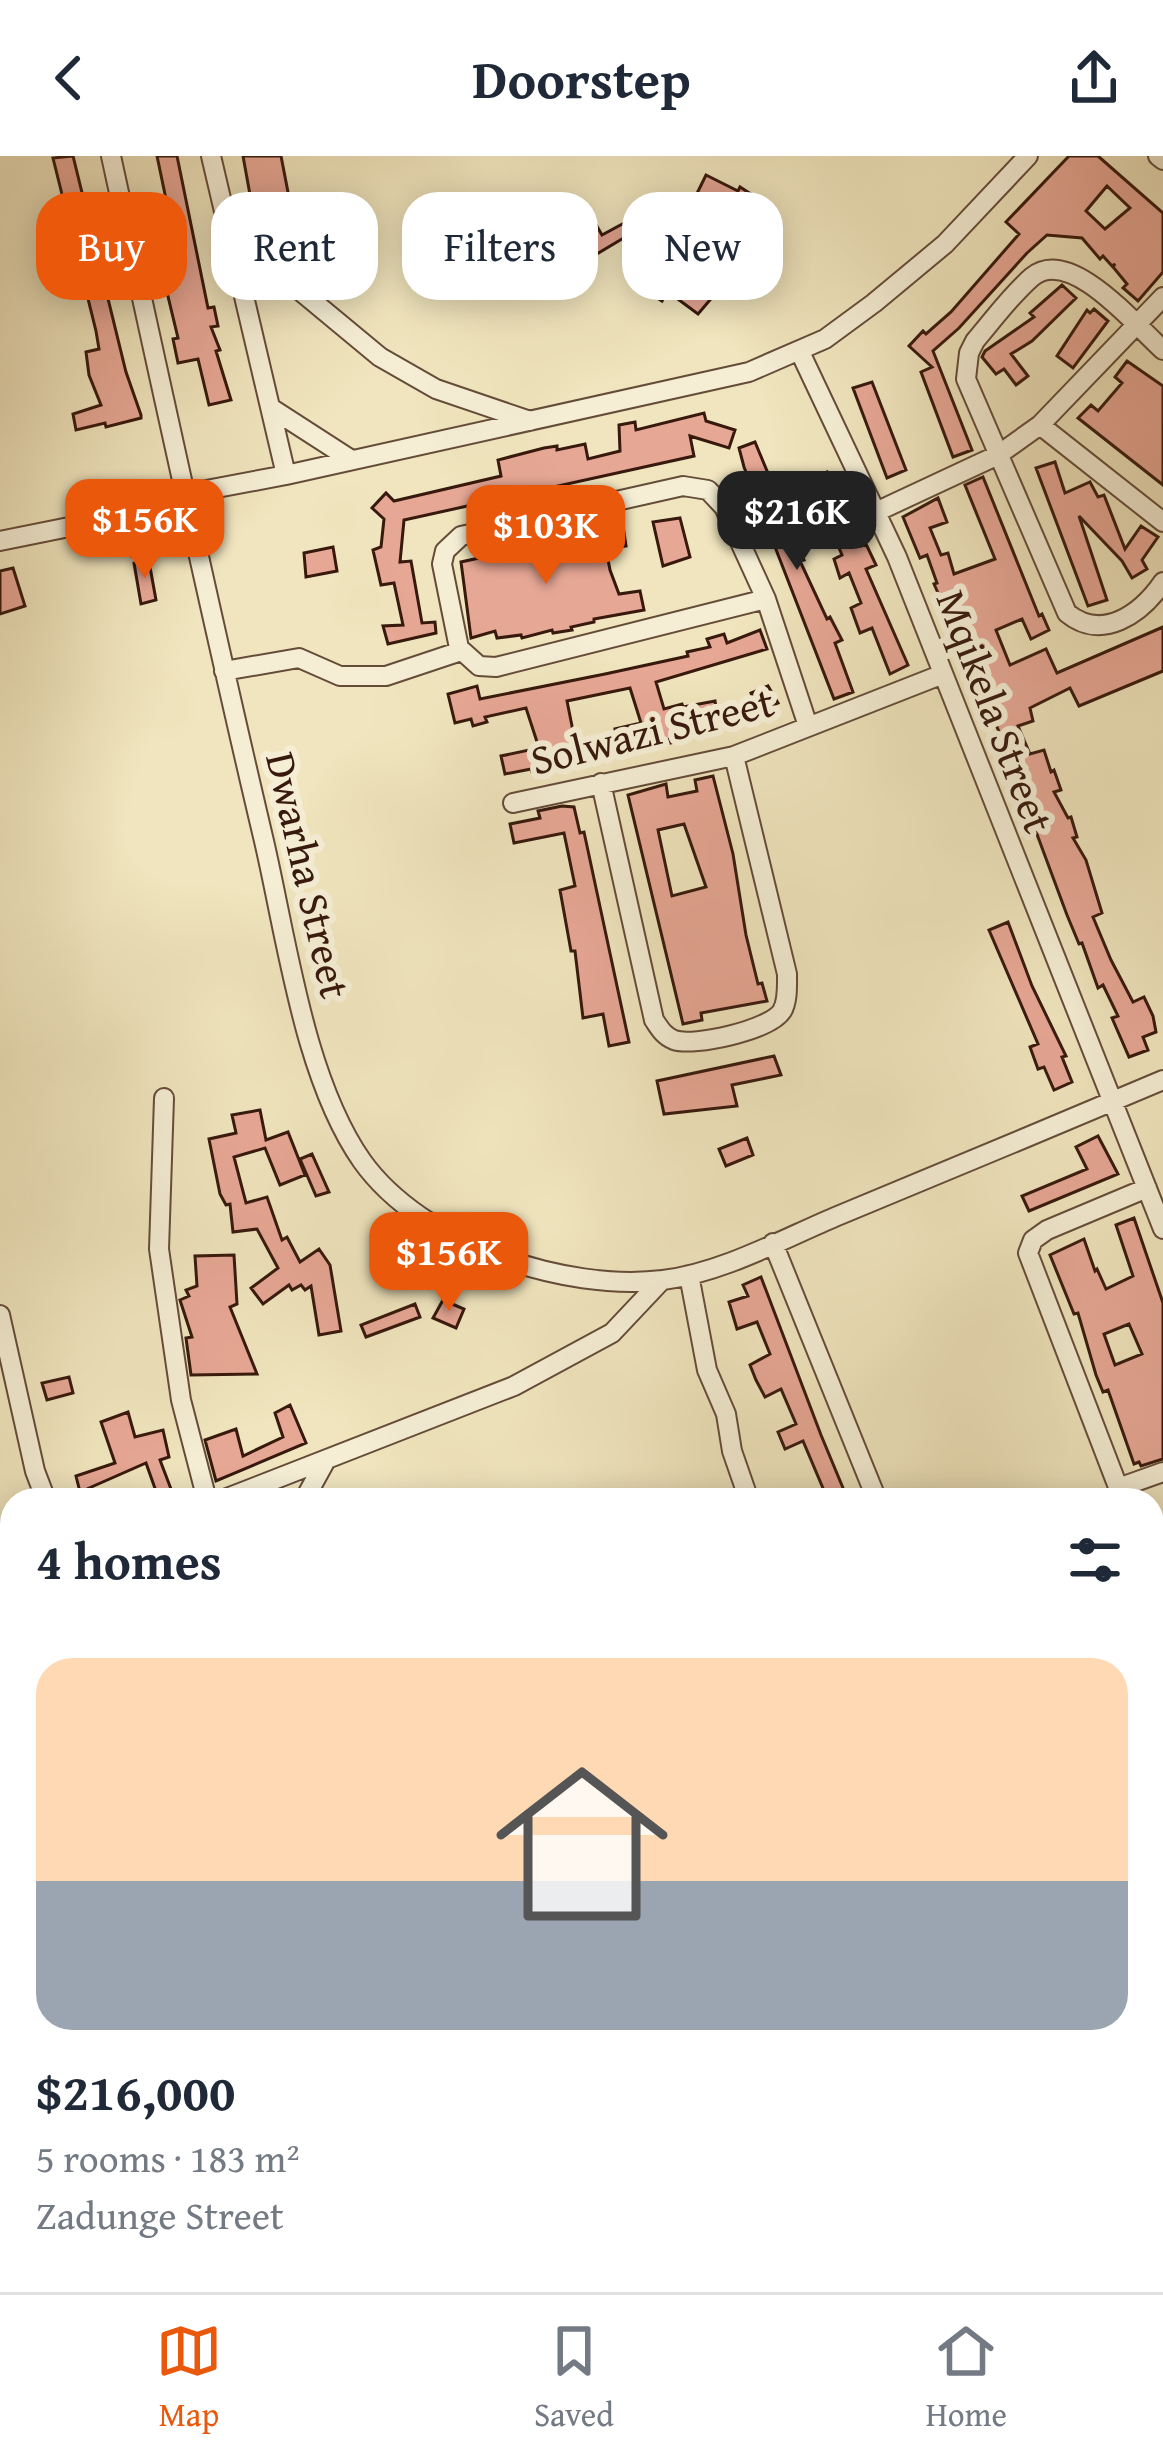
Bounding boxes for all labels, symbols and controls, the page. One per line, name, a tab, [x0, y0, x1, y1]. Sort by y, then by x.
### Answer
text: Doorstep	[472, 39, 691, 118]
icon: back	[36, 45, 102, 111]
icon: share	[1061, 45, 1127, 111]
chip: Buy	[36, 192, 187, 300]
chip: Rent	[211, 192, 378, 300]
chip: Filters	[402, 192, 598, 300]
chip: New	[622, 192, 783, 300]
pin: $216K	[713, 471, 881, 573]
pin: $156K	[61, 479, 229, 581]
text: $216K	[744, 481, 850, 538]
pin: $103K	[462, 485, 630, 587]
text: $156K	[92, 489, 198, 546]
text: $103K	[493, 495, 599, 552]
street label: Mqikela Street	[922, 581, 1070, 841]
street label: Solwazi Street	[524, 670, 780, 790]
street label: Dwarha Street	[251, 746, 367, 1004]
pin: $156K	[365, 1212, 533, 1314]
text: $156K	[396, 1222, 502, 1279]
text: 4 homes	[36, 1523, 222, 1598]
icon: filters	[1062, 1527, 1128, 1593]
icon: home	[474, 1736, 690, 1952]
text: $216,000	[36, 2054, 235, 2129]
text: 5 rooms · 183 m²	[36, 2129, 300, 2186]
text: Zadunge Street	[36, 2186, 284, 2243]
tab: Map	[156, 2318, 222, 2438]
tab: Saved	[534, 2318, 614, 2438]
tab: Home	[926, 2318, 1007, 2438]

